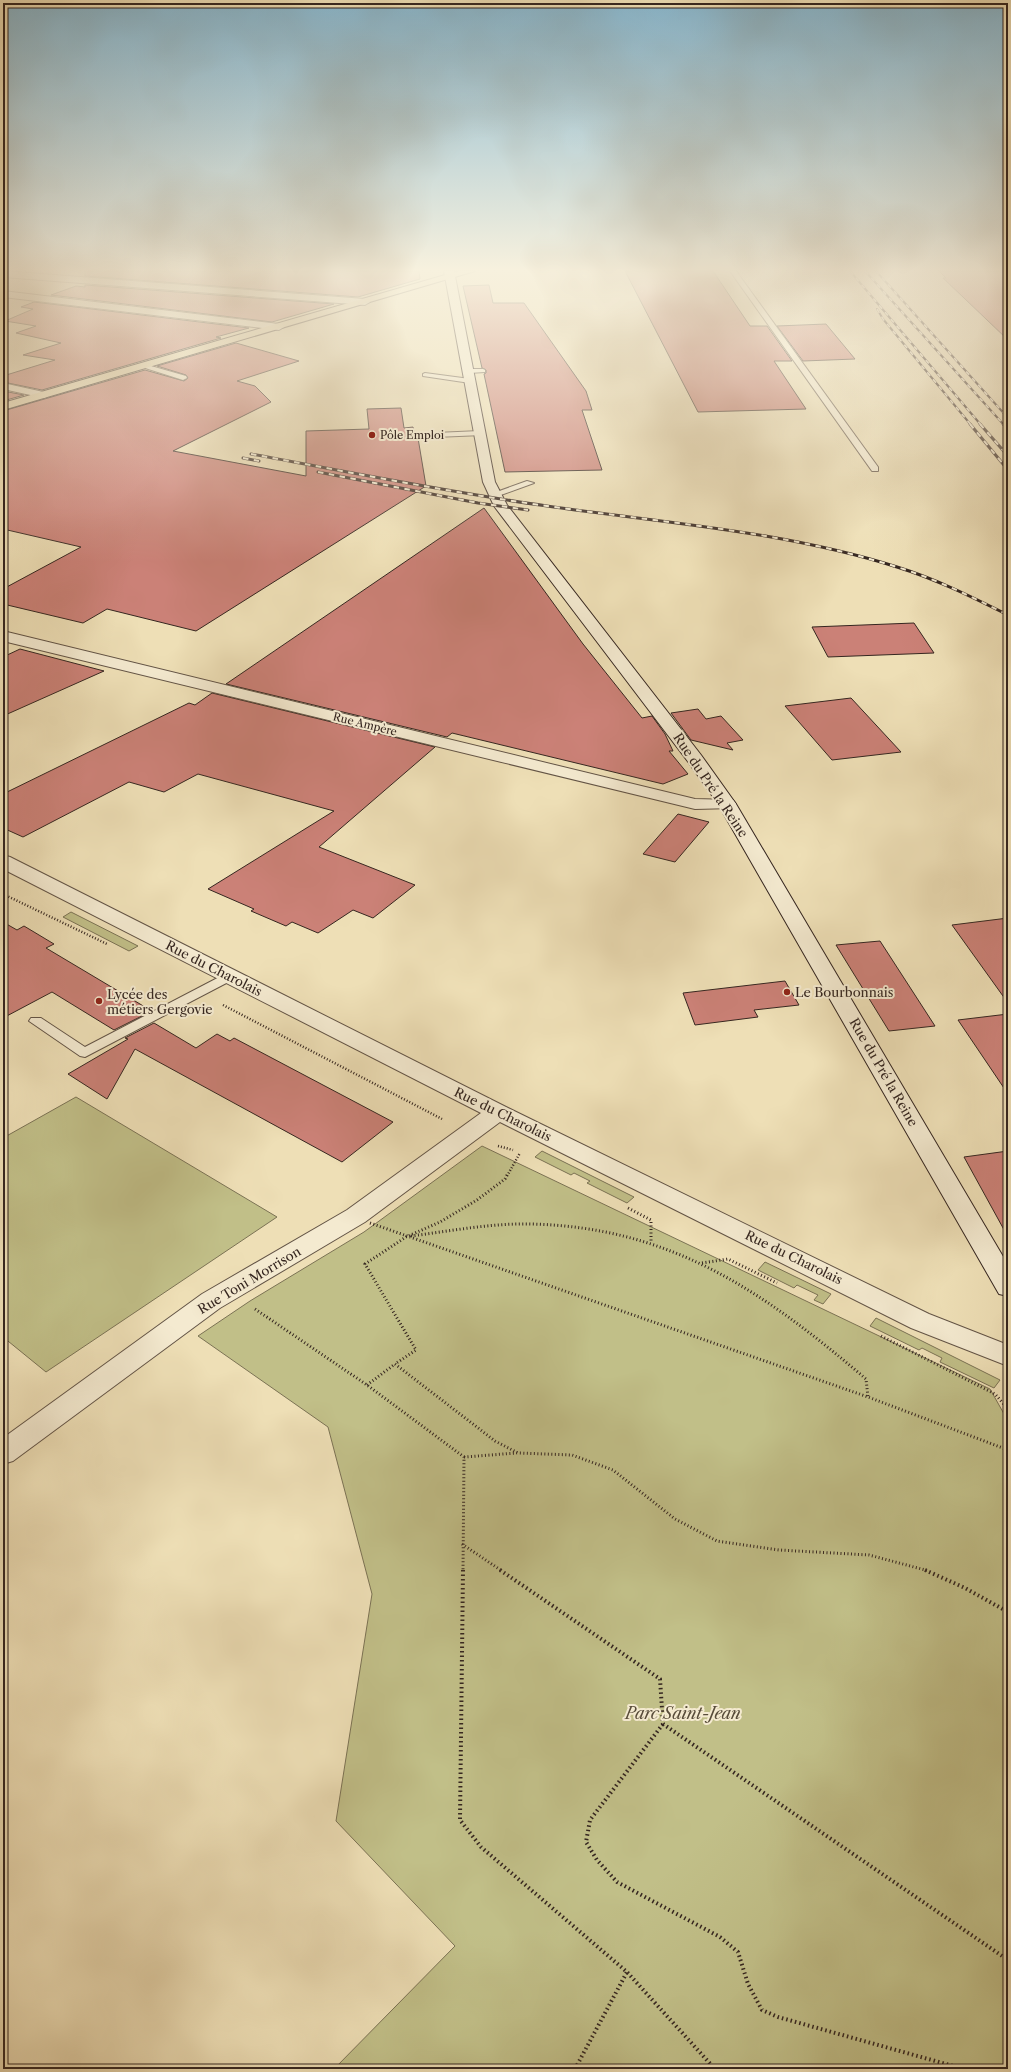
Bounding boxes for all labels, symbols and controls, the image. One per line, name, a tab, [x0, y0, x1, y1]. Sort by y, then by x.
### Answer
place label: Pôle Emploi	[380, 428, 445, 442]
marker: Pôle Emploi	[367, 430, 377, 440]
street label: Rue Ampère	[332, 709, 398, 739]
street label: Rue du Pré la Reine	[670, 730, 752, 840]
street label: Rue du Charolais	[163, 937, 265, 999]
place label: Le Bourbonnais	[795, 984, 894, 1000]
place label: Lycée des métiers Gergovie	[107, 986, 213, 1017]
marker: Le Bourbonnais	[782, 987, 792, 997]
marker: Lycée des métiers Gergovie	[94, 996, 104, 1006]
street label: Rue du Pré la Reine	[846, 1015, 922, 1129]
street label: Rue du Charolais	[452, 1084, 555, 1145]
street label: Rue du Charolais	[743, 1227, 846, 1288]
street label: Rue Toni Morrison	[195, 1243, 303, 1317]
park label: Parc Saint-Jean	[623, 1703, 741, 1723]

